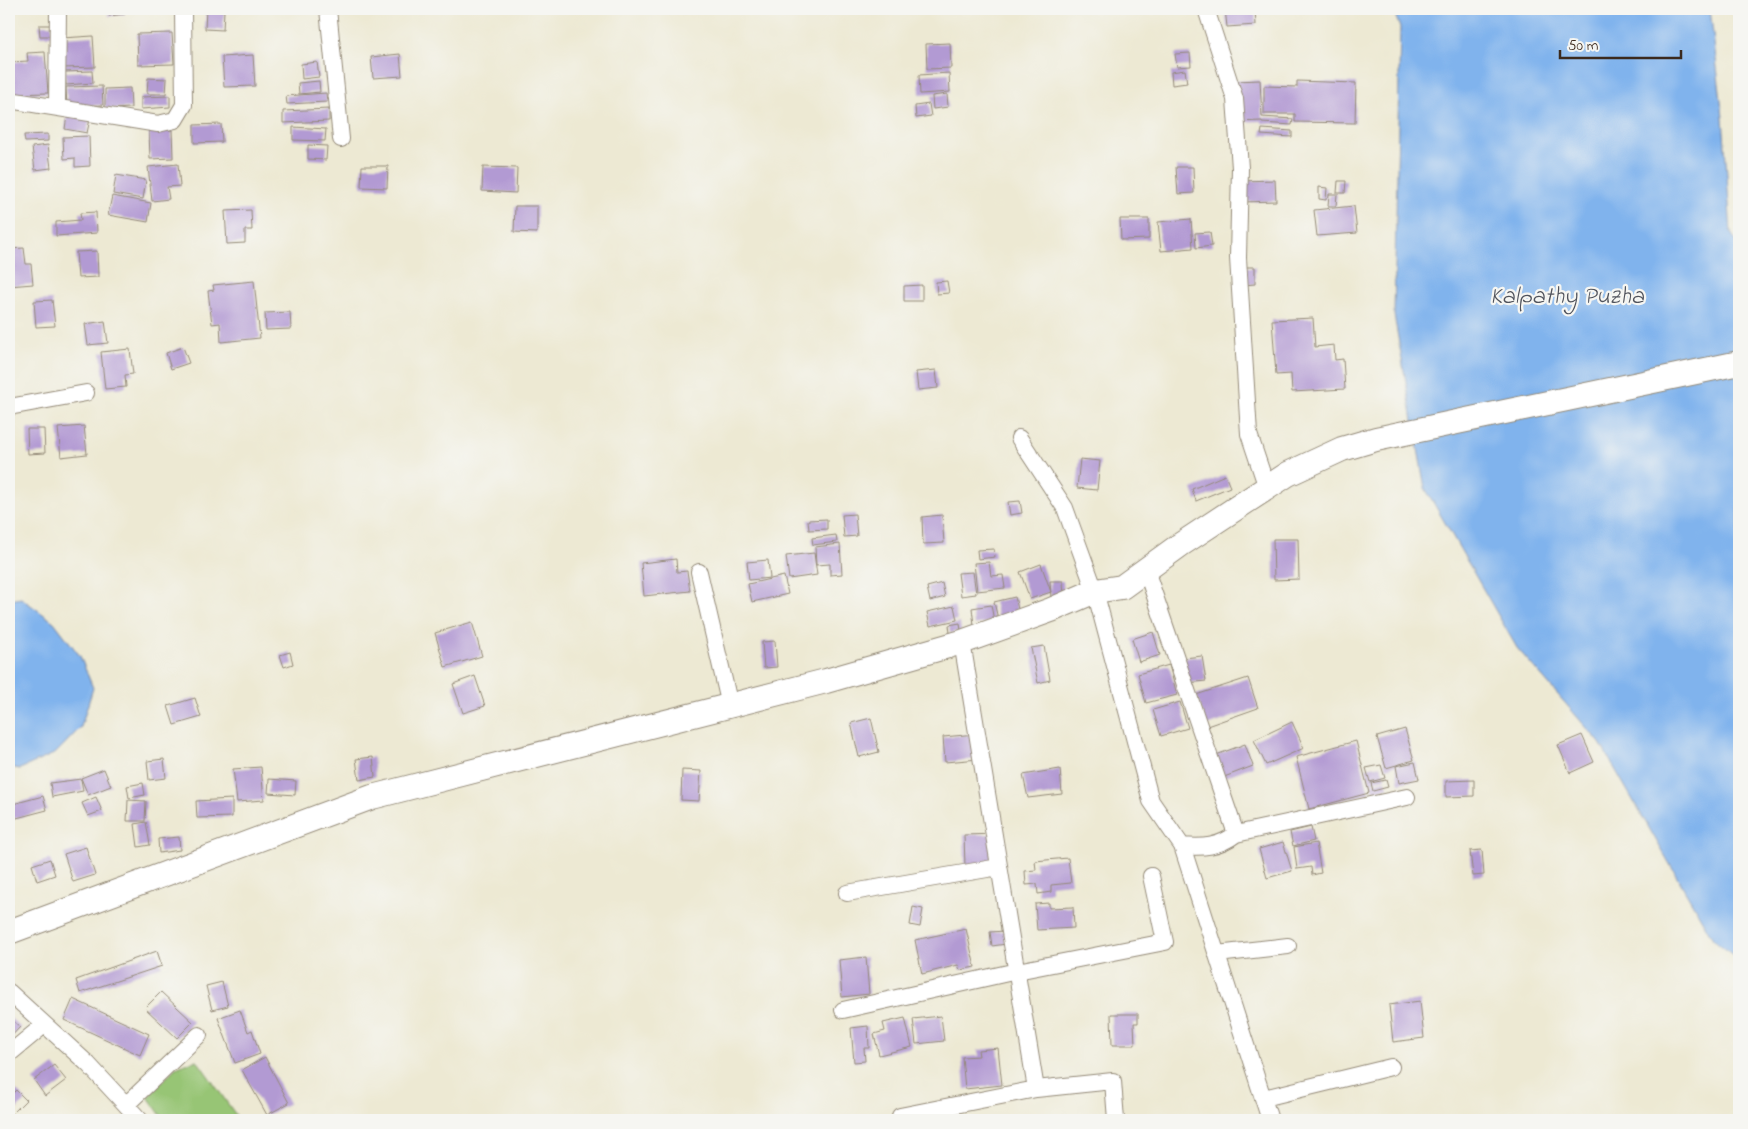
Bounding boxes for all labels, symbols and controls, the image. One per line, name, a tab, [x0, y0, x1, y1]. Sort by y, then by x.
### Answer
scale bar	[1560, 28, 1682, 60]
text: 50 m	[1568, 35, 1599, 57]
water label: Kalpathy Puzha	[1490, 280, 1645, 315]

